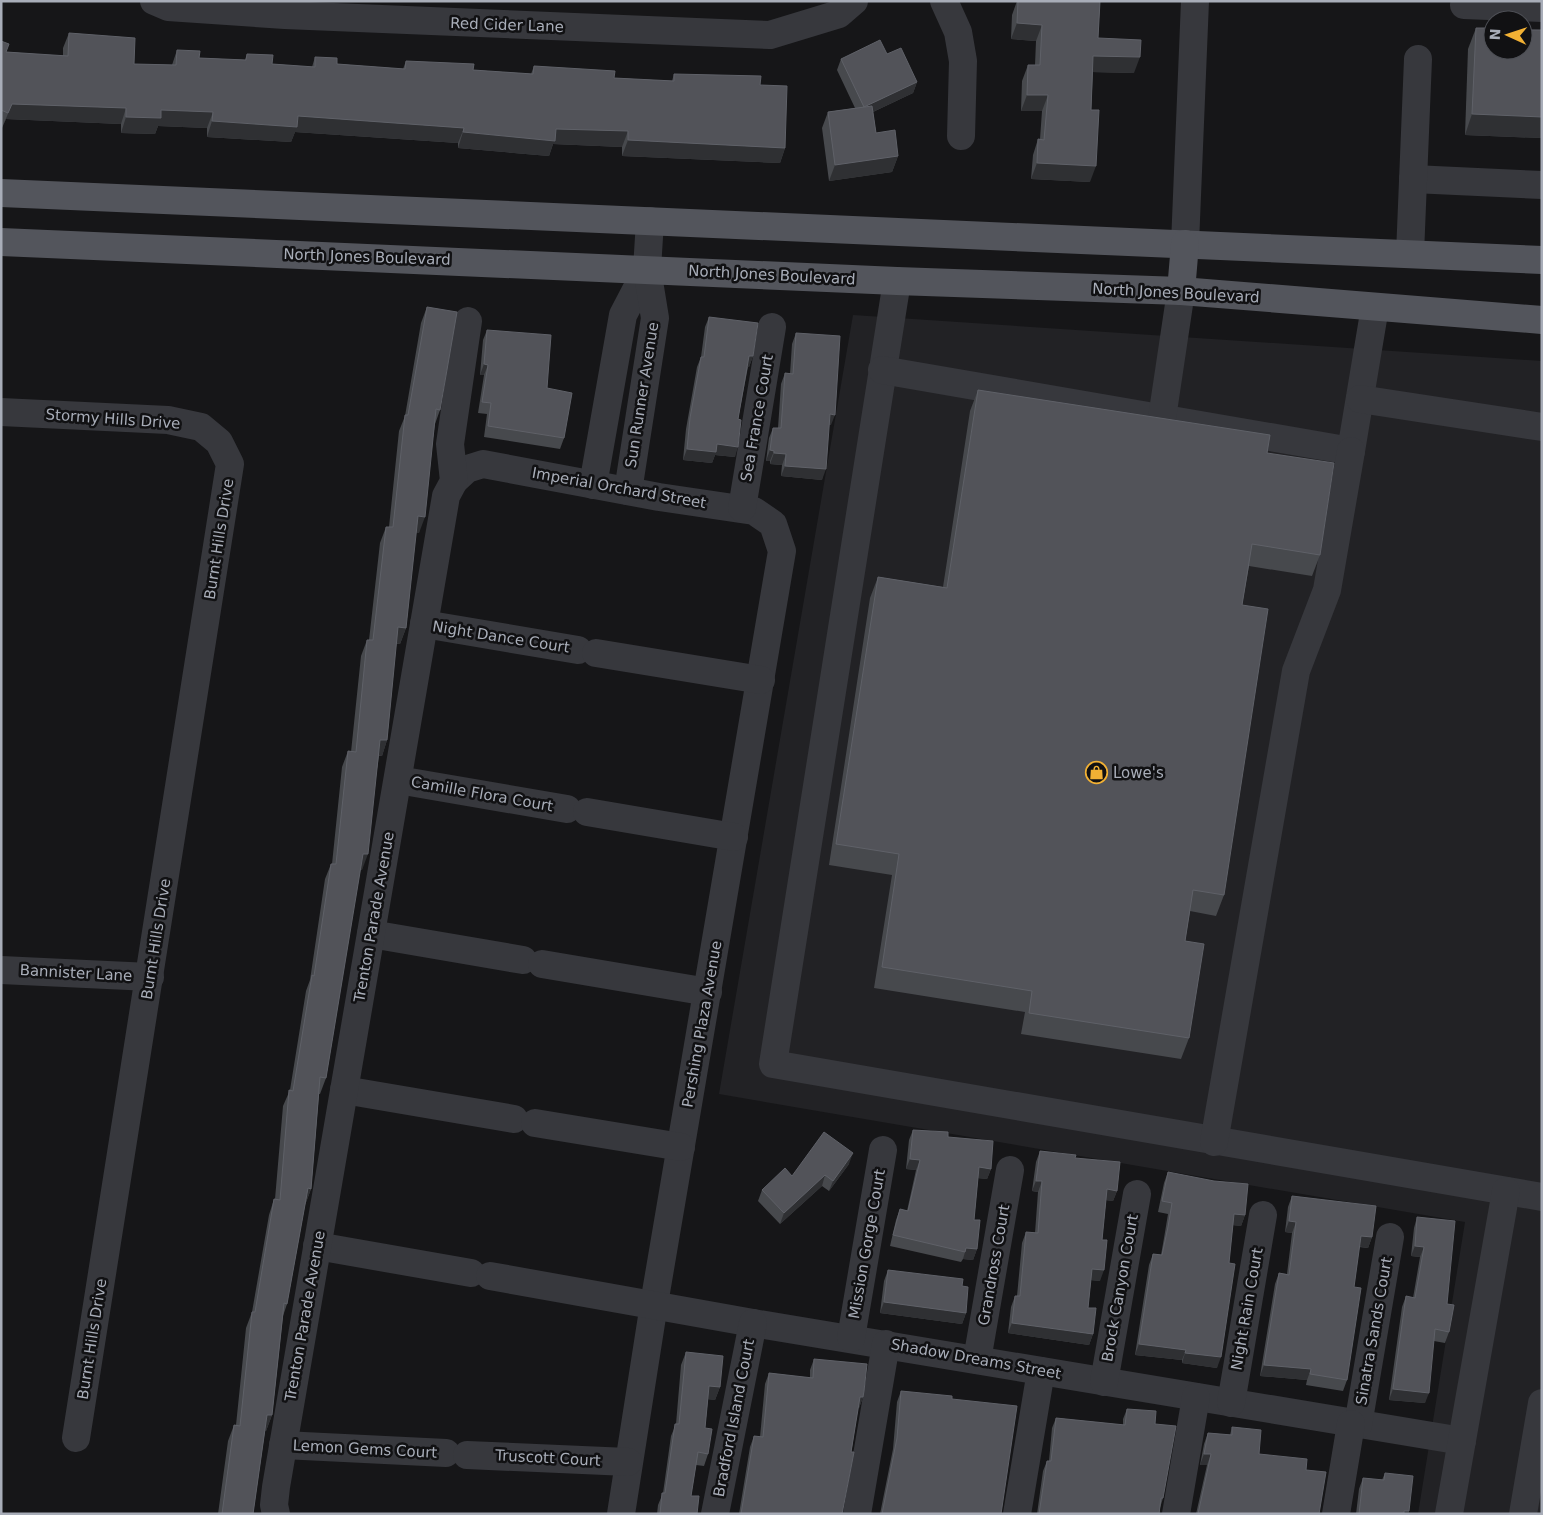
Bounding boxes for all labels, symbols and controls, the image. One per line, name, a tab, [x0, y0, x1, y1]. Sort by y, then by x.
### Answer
north arrow	[1483, 10, 1533, 60]
street label: Red Cider Lane	[450, 14, 564, 36]
text: N	[1487, 28, 1503, 41]
street label: North Jones Boulevard	[283, 245, 451, 269]
street label: North Jones Boulevard	[688, 262, 856, 288]
street label: North Jones Boulevard	[1092, 280, 1260, 306]
street label: Sun Runner Avenue	[622, 321, 662, 469]
street label: Sea France Court	[737, 353, 777, 483]
street label: Stormy Hills Drive	[45, 405, 181, 433]
street label: Imperial Orchard Street	[530, 464, 708, 512]
street label: Burnt Hills Drive	[201, 477, 237, 601]
street label: Night Dance Court	[431, 617, 571, 657]
shop icon: Lowe's	[1085, 761, 1109, 785]
place label: Lowe's	[1113, 764, 1164, 782]
street label: Camille Flora Court	[409, 773, 555, 815]
street label: Trenton Parade Avenue	[350, 830, 398, 1005]
street label: Burnt Hills Drive	[138, 877, 174, 1001]
street label: Pershing Plaza Avenue	[678, 939, 726, 1109]
street label: Bannister Lane	[19, 961, 133, 985]
street label: Mission Gorge Court	[845, 1168, 889, 1320]
street label: Grandross Court	[974, 1203, 1014, 1327]
street label: Brock Canyon Court	[1098, 1213, 1142, 1363]
street label: Trenton Parade Avenue	[281, 1229, 329, 1404]
street label: Night Rain Court	[1227, 1246, 1267, 1372]
street label: Sinatra Sands Court	[1352, 1256, 1396, 1406]
street label: Burnt Hills Drive	[74, 1277, 110, 1401]
street label: Shadow Dreams Street	[889, 1335, 1063, 1383]
street label: Bradford Island Court	[710, 1337, 758, 1498]
street label: Lemon Gems Court	[292, 1436, 438, 1462]
street label: Truscott Court	[494, 1446, 601, 1470]

